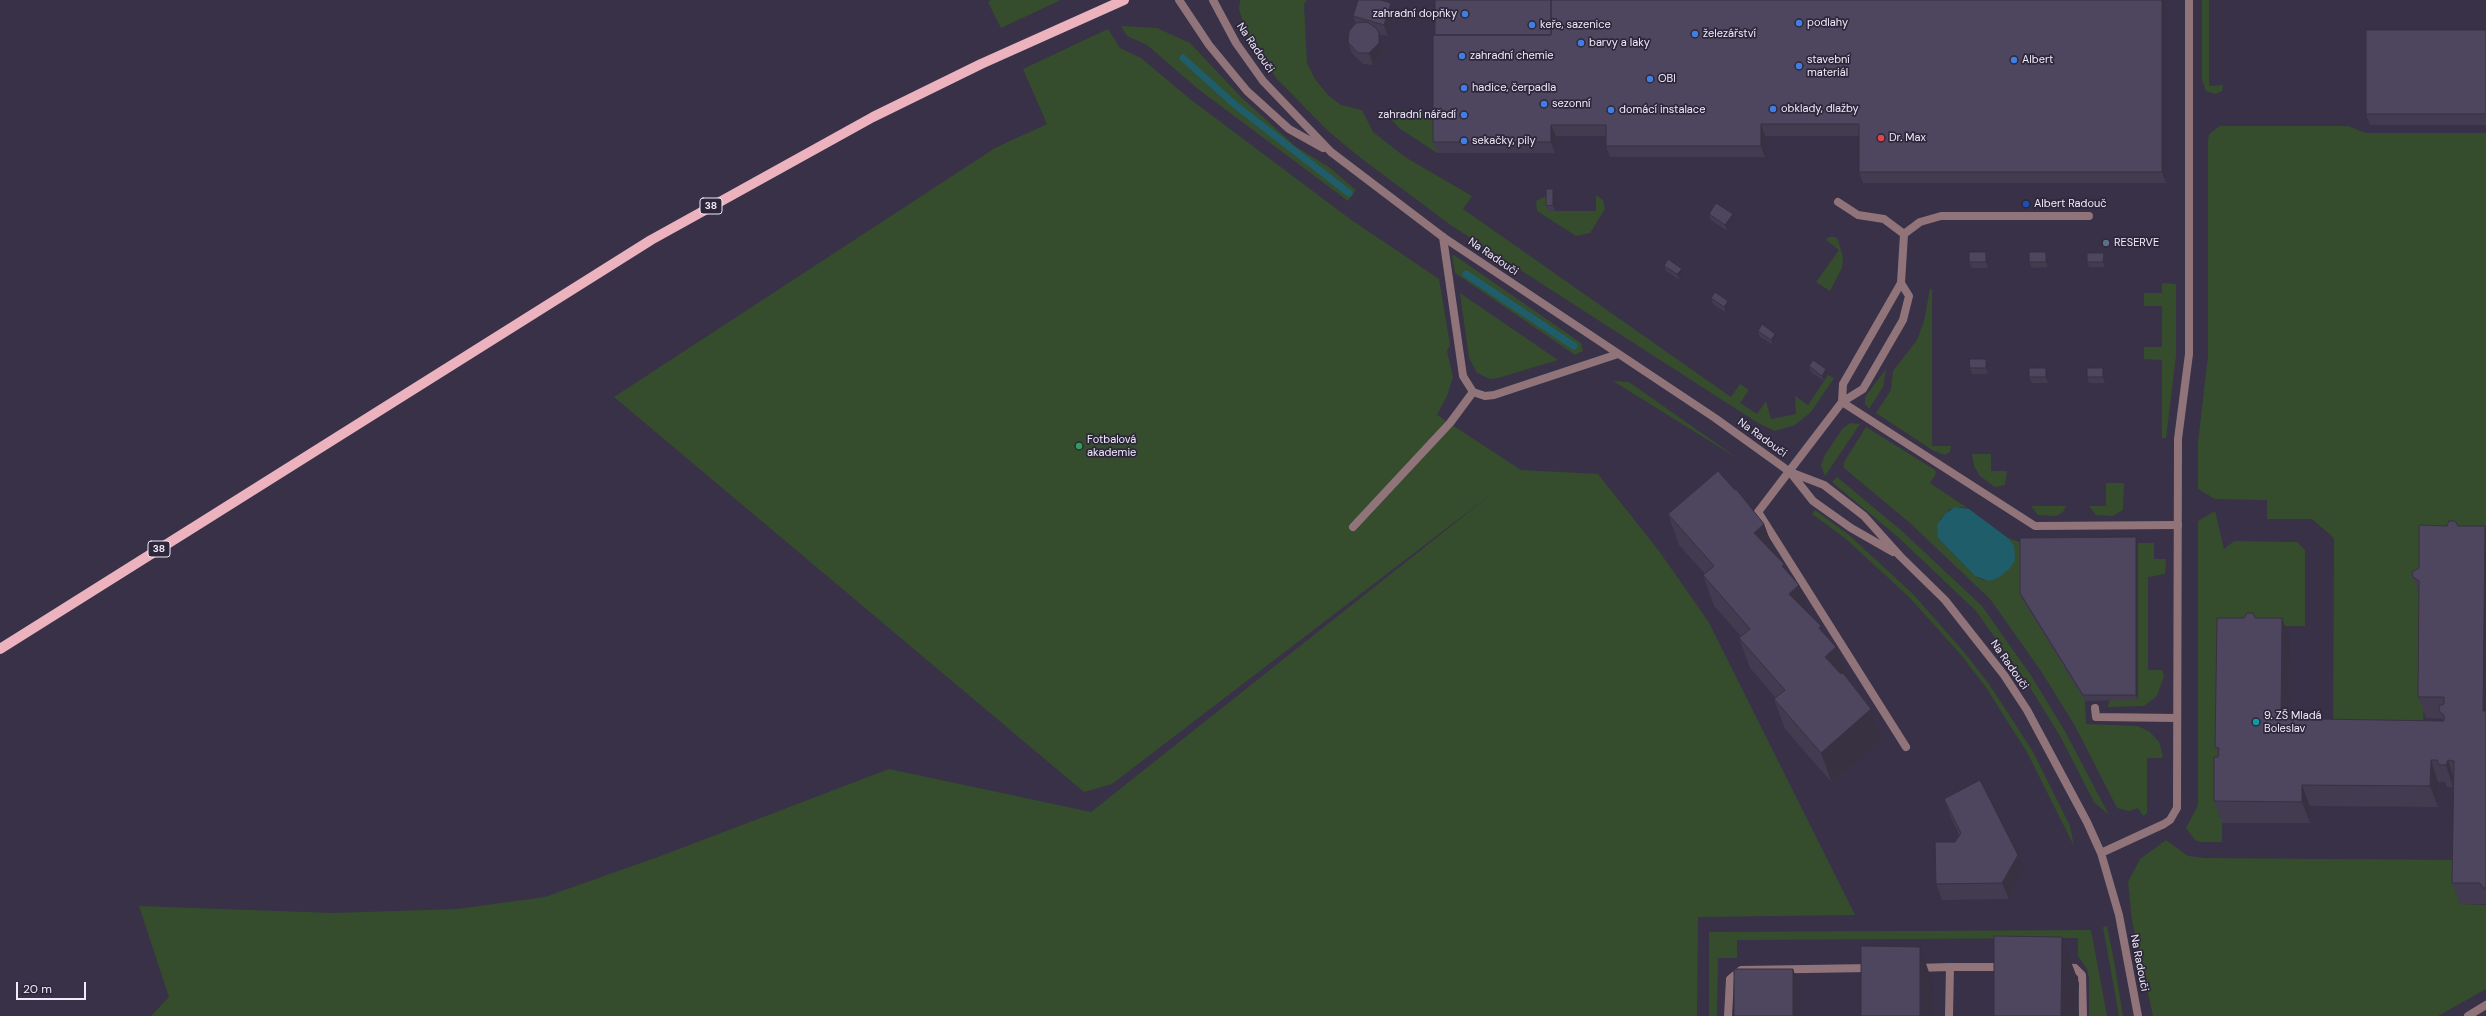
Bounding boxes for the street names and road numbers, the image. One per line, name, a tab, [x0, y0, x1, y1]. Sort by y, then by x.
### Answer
street label: Na Radouči	[1233, 20, 1277, 76]
road number: 38	[700, 198, 722, 214]
street label: Na Radouči	[1465, 235, 1521, 279]
street label: Na Radouči	[1735, 416, 1789, 460]
road number: 38	[148, 541, 170, 557]
street label: Na Radouči	[1987, 638, 2031, 692]
street label: Na Radouči	[2127, 934, 2151, 992]

